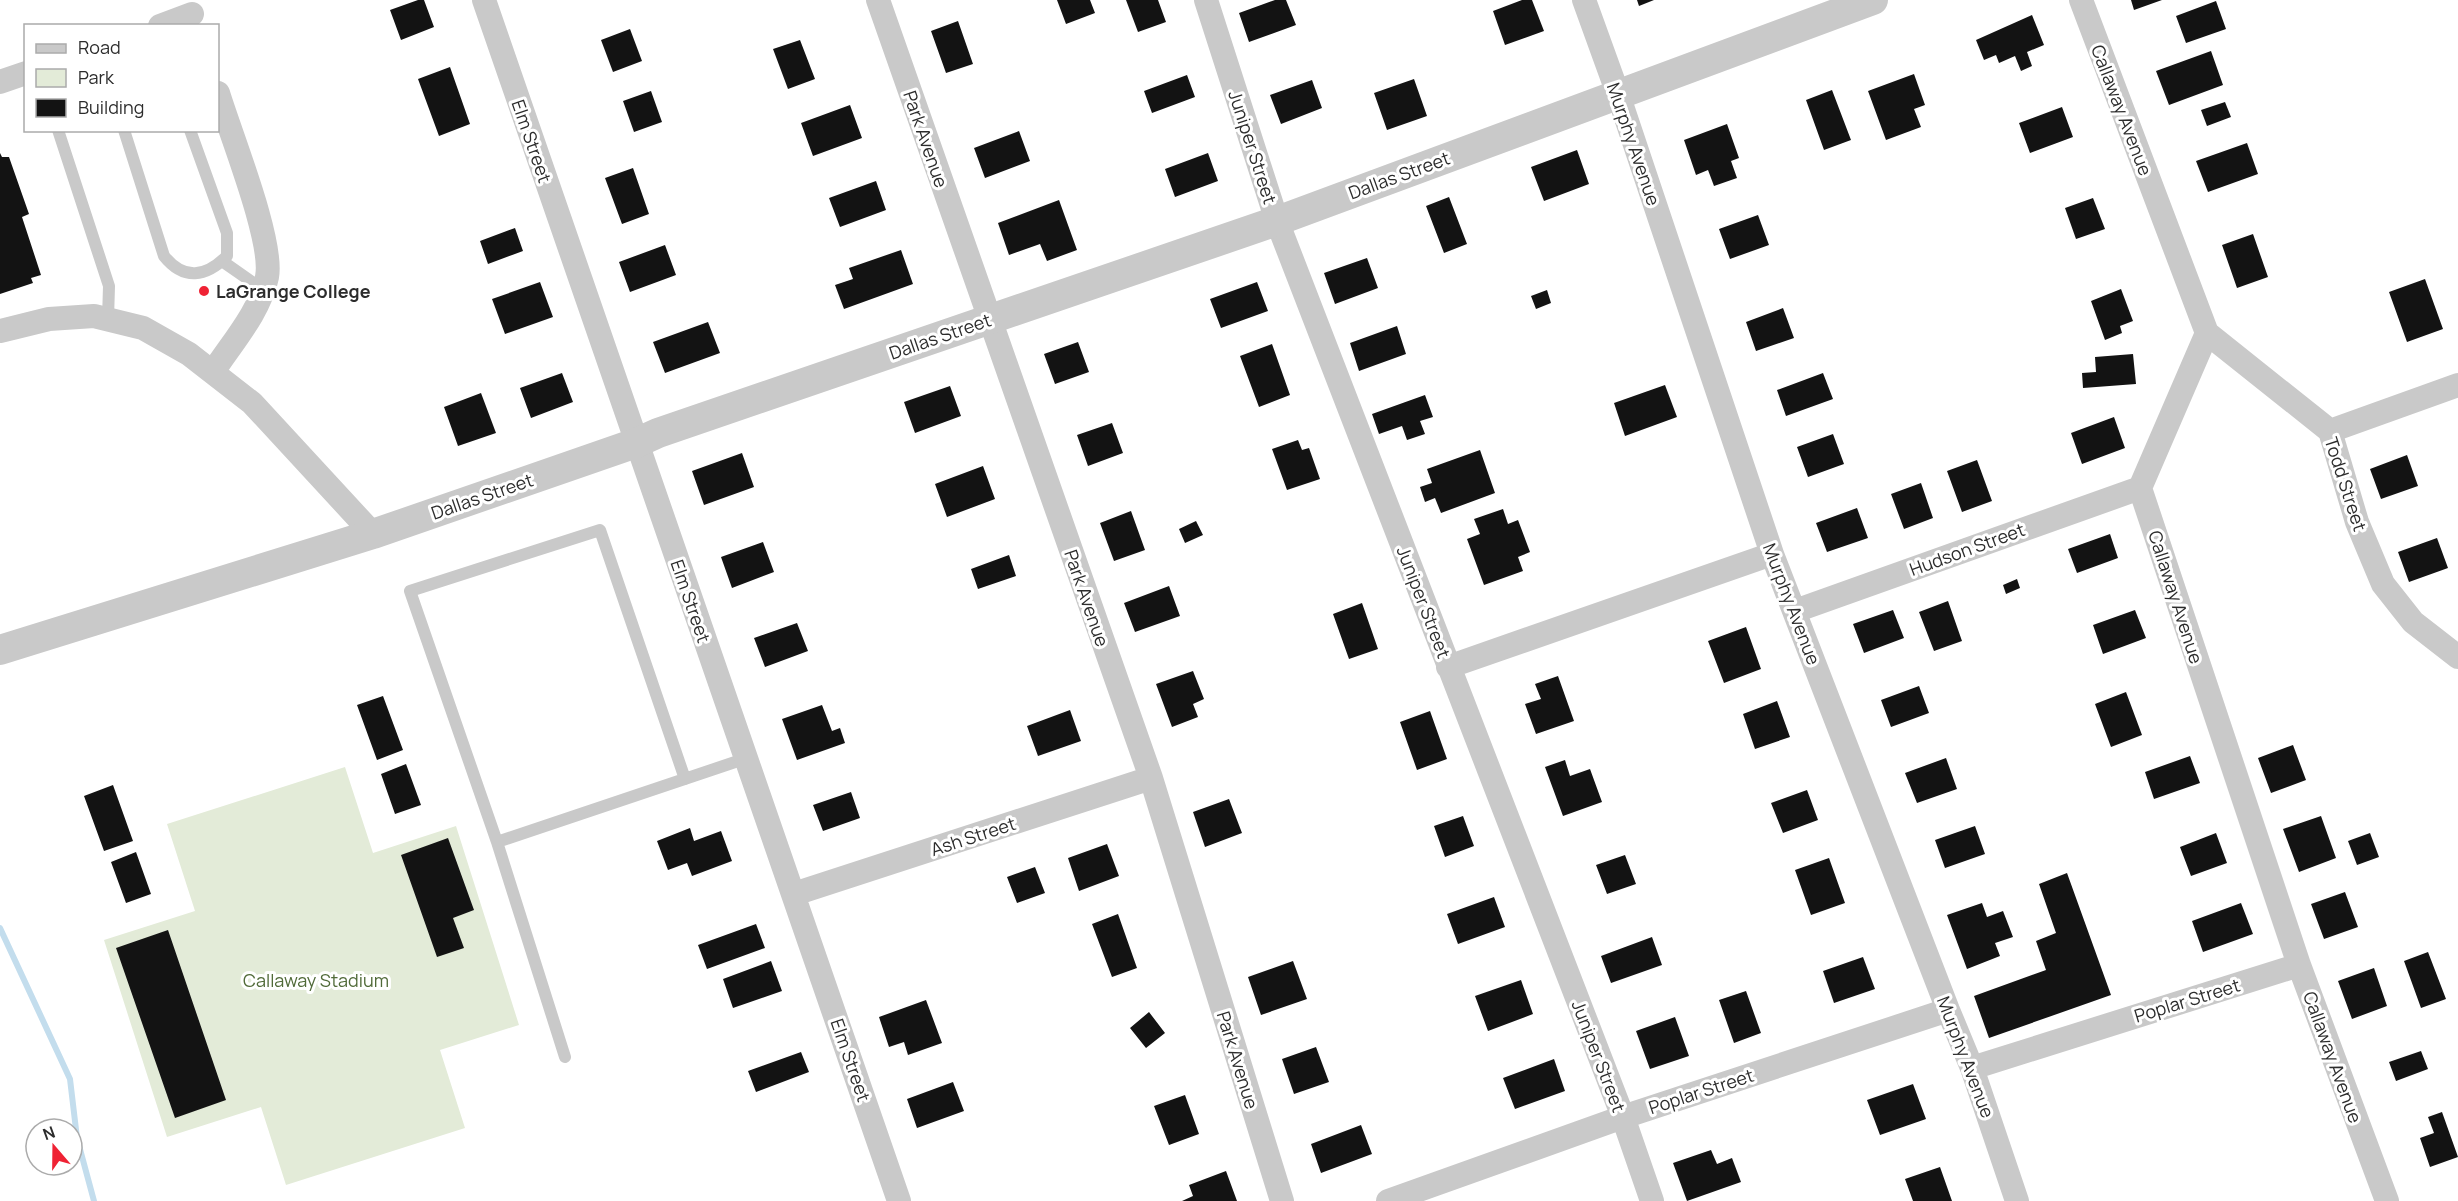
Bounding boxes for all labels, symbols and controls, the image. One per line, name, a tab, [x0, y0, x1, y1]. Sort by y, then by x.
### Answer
legend	[24, 24, 219, 132]
text: Road	[78, 35, 121, 59]
street label: Callaway Avenue	[2086, 41, 2158, 179]
text: Park	[78, 65, 115, 89]
street label: Murphy Avenue	[1602, 79, 1666, 209]
street label: Park Avenue	[898, 87, 954, 191]
street label: Juniper Street	[1223, 87, 1283, 207]
text: Building	[78, 95, 144, 119]
street label: Elm Street	[507, 96, 557, 186]
street label: Dallas Street	[1345, 146, 1453, 204]
place label: LaGrange College	[216, 279, 371, 303]
marker: LaGrange College	[197, 284, 211, 298]
street label: Dallas Street	[886, 307, 994, 365]
street label: Todd Street	[2319, 434, 2373, 534]
street label: Dallas Street	[428, 467, 536, 525]
street label: Hudson Street	[1906, 517, 2028, 581]
street label: Callaway Avenue	[2143, 527, 2209, 667]
street label: Murphy Avenue	[1758, 540, 1826, 668]
street label: Juniper Street	[1392, 543, 1456, 661]
street label: Park Avenue	[1059, 546, 1115, 650]
street label: Elm Street	[666, 556, 716, 646]
street label: Ash Street	[927, 811, 1019, 861]
park label: Callaway Stadium	[243, 968, 389, 992]
street label: Poplar Street	[2131, 973, 2243, 1027]
street label: Callaway Avenue	[2298, 988, 2368, 1126]
street label: Murphy Avenue	[1932, 993, 2000, 1121]
street label: Juniper Street	[1567, 997, 1631, 1115]
street label: Park Avenue	[1212, 1008, 1264, 1112]
street label: Elm Street	[826, 1015, 876, 1105]
street label: Poplar Street	[1645, 1063, 1757, 1119]
north arrow	[24, 1117, 84, 1177]
text: N	[40, 1121, 58, 1145]

